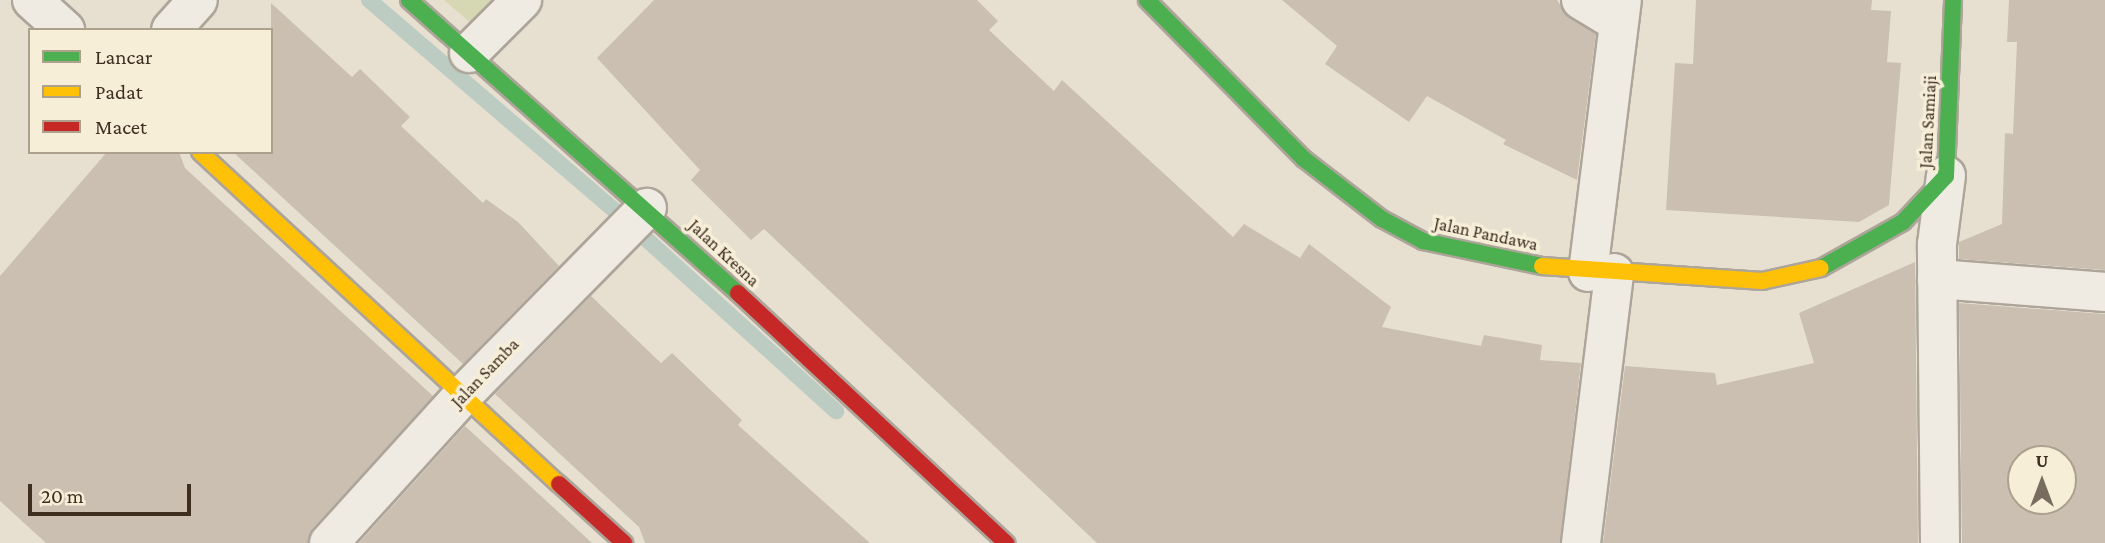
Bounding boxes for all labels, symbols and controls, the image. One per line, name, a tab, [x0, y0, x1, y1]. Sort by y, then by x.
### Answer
legend	[28, 28, 273, 154]
text: Lancar	[95, 45, 152, 69]
street label: Jalan Samiaji	[1915, 75, 1941, 169]
text: Padat	[95, 80, 143, 104]
text: Macet	[95, 115, 147, 139]
street label: Jalan Pandawa	[1432, 212, 1540, 256]
street label: Jalan Kresna	[684, 215, 764, 291]
street label: Jalan Samba	[446, 334, 524, 412]
north arrow	[2007, 445, 2077, 515]
text: U	[2035, 450, 2049, 471]
scale bar	[32, 470, 194, 514]
text: 20 m	[41, 484, 84, 508]

